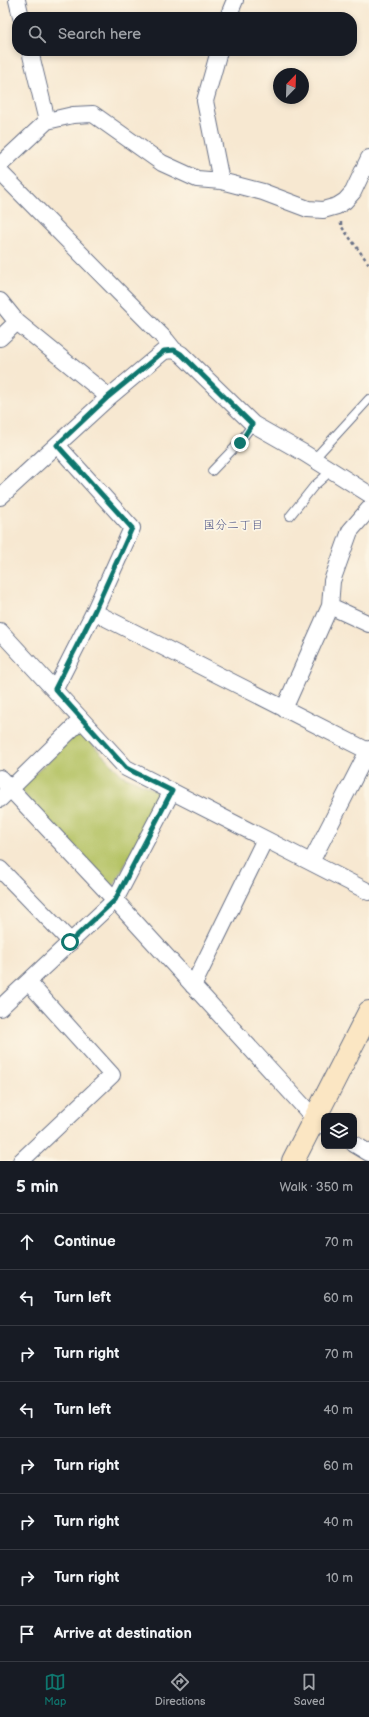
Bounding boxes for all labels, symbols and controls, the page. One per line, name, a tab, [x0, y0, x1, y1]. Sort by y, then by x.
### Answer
search box	[12, 12, 357, 56]
icon: search	[26, 23, 48, 45]
text: Search here	[58, 25, 141, 44]
north arrow	[273, 68, 309, 104]
route end	[231, 434, 249, 452]
district label: 国分二丁目	[203, 518, 263, 533]
route start	[61, 933, 79, 951]
map controls	[321, 1113, 357, 1149]
button: layers	[321, 1113, 357, 1149]
text: 5 min	[16, 1177, 59, 1197]
text: Walk · 350 m	[279, 1179, 353, 1195]
icon: ahead	[16, 1231, 38, 1253]
text: Continue	[54, 1232, 116, 1251]
text: 70 m	[325, 1234, 353, 1250]
icon: left	[16, 1287, 38, 1309]
text: Turn left	[54, 1288, 111, 1307]
text: 60 m	[323, 1290, 353, 1306]
icon: right	[16, 1343, 38, 1365]
text: Turn right	[54, 1344, 119, 1363]
text: 70 m	[325, 1346, 353, 1362]
icon: left	[16, 1399, 38, 1421]
text: Turn left	[54, 1400, 111, 1419]
text: 40 m	[323, 1402, 353, 1418]
icon: right	[16, 1455, 38, 1477]
text: Turn right	[54, 1456, 119, 1475]
text: 60 m	[323, 1458, 353, 1474]
icon: right	[16, 1511, 38, 1533]
text: Turn right	[54, 1512, 119, 1531]
text: 40 m	[323, 1514, 353, 1530]
icon: right	[16, 1567, 38, 1589]
text: Turn right	[54, 1568, 119, 1587]
text: 10 m	[326, 1570, 353, 1586]
icon: arrive	[16, 1623, 38, 1645]
text: Arrive at destination	[54, 1624, 192, 1643]
tab: Map	[44, 1671, 66, 1708]
tab: Directions	[155, 1671, 205, 1708]
tab: Saved	[294, 1671, 325, 1708]

